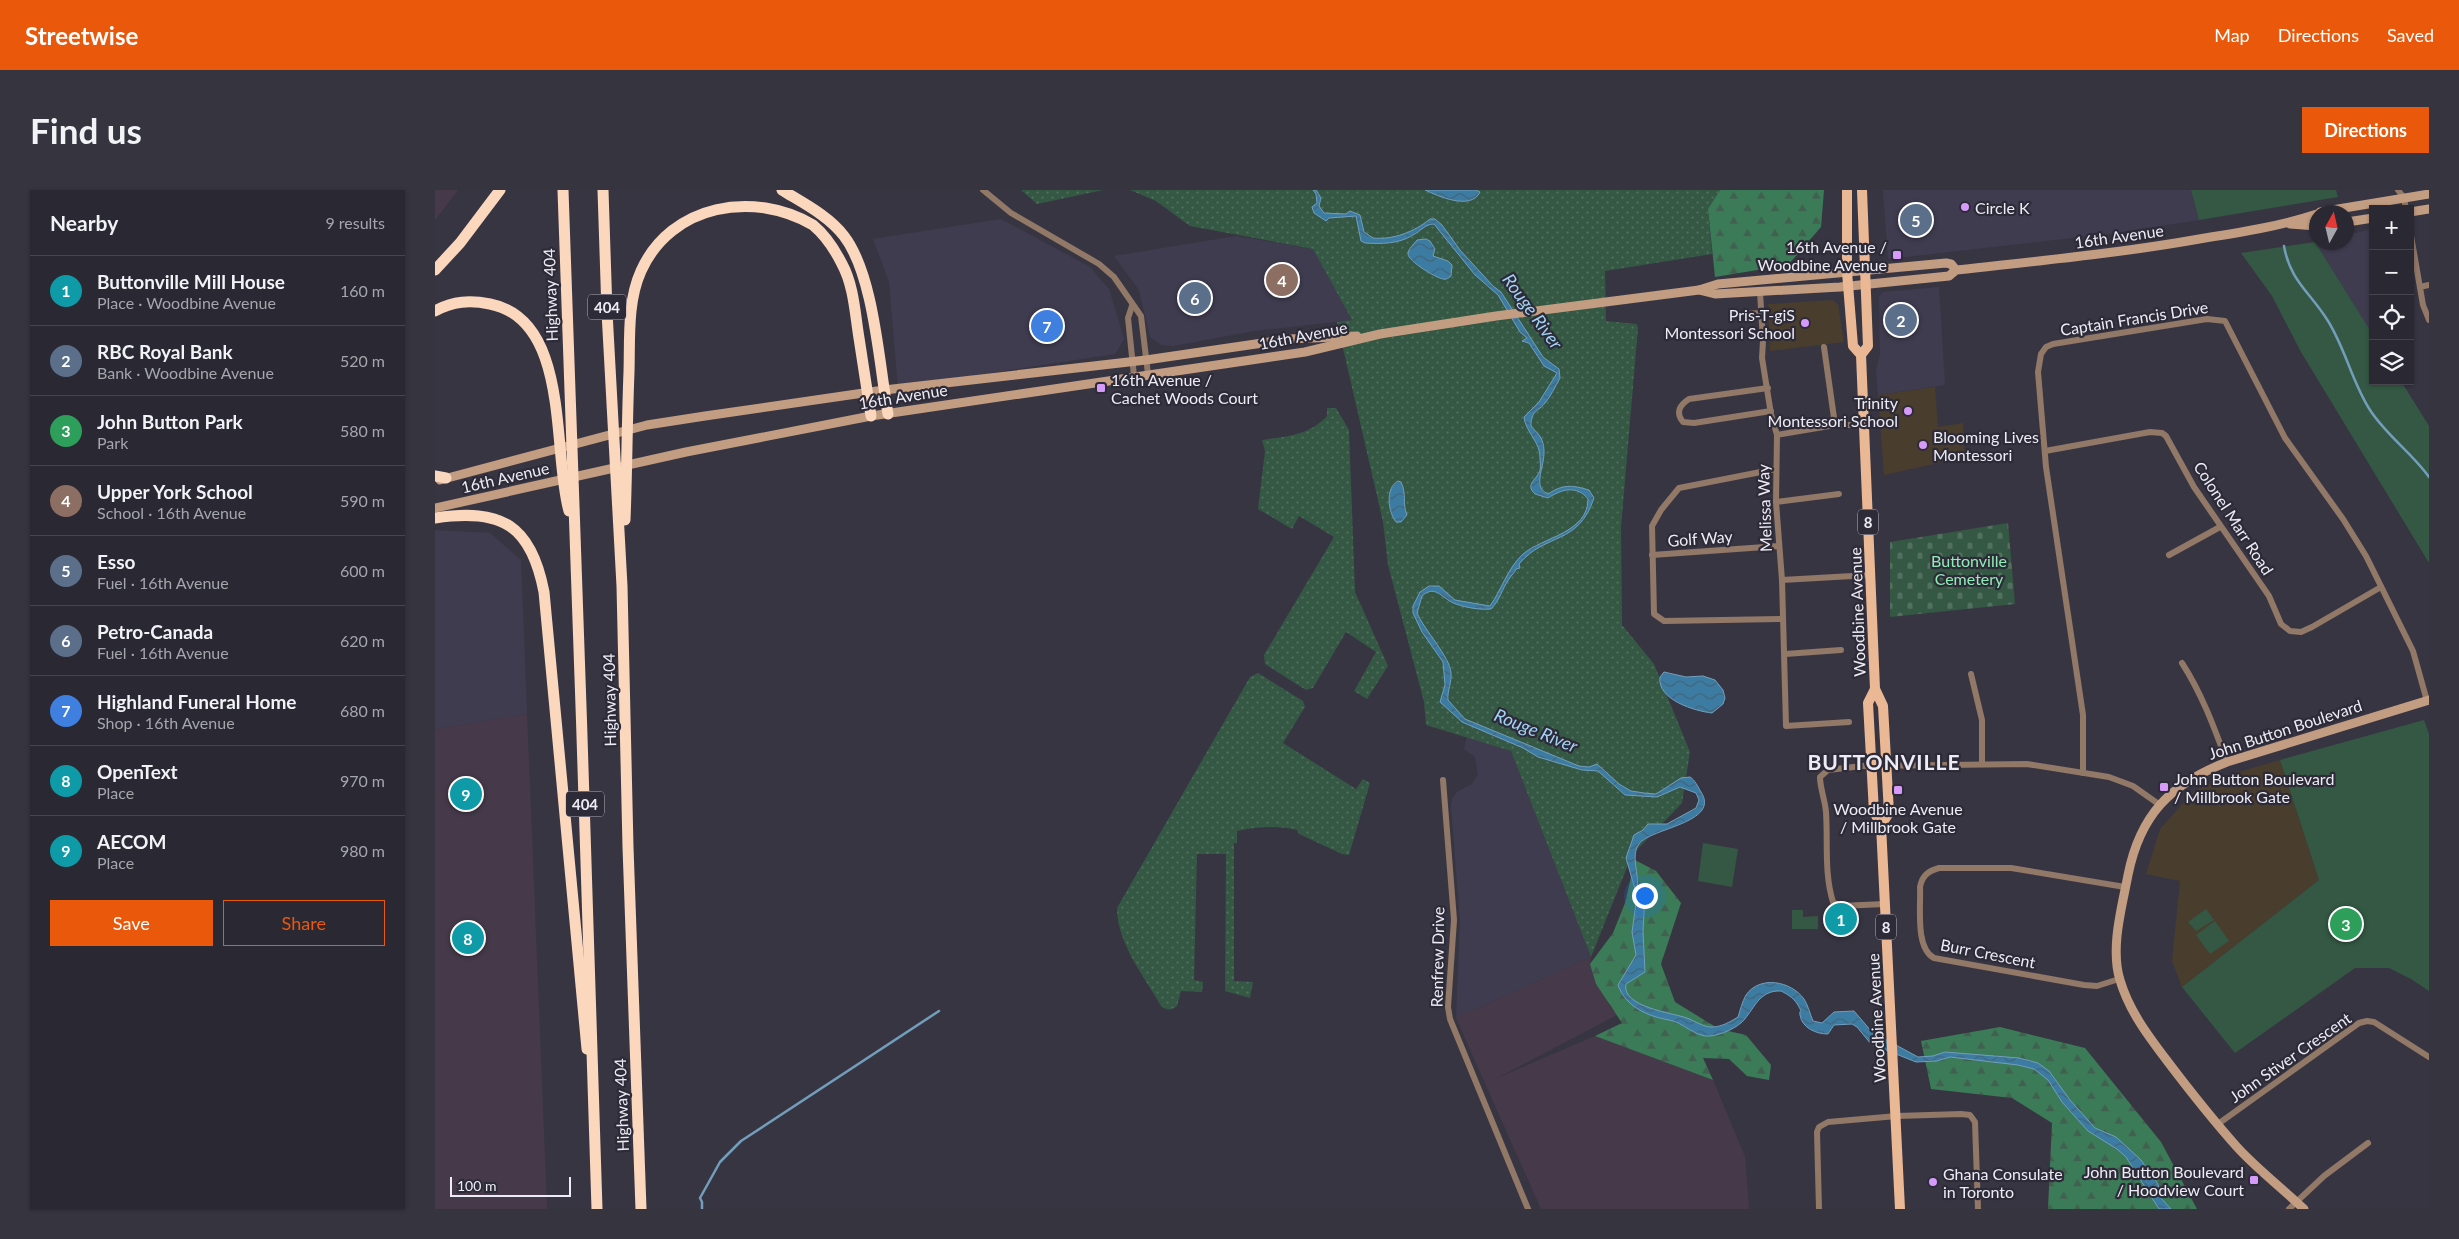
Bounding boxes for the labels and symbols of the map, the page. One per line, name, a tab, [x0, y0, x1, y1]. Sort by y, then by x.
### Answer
place label: Circle K	[1975, 198, 2030, 217]
pin: 5	[1900, 201, 1932, 239]
marker: Circle K	[1959, 201, 1971, 213]
north arrow	[2309, 205, 2354, 250]
street label: 16th Avenue	[2073, 220, 2165, 252]
place label: 16th Avenue / Woodbine Avenue	[1758, 237, 1887, 274]
street label: Highway 404	[539, 248, 561, 342]
marker: 16th Avenue / Woodbine Avenue	[1891, 249, 1903, 261]
pin: 4	[1266, 261, 1298, 299]
water label: Rouge River	[1498, 269, 1568, 354]
pin: 6	[1179, 279, 1211, 317]
road number: 404	[588, 294, 626, 320]
street label: Captain Francis Drive	[2059, 297, 2209, 339]
pin: 2	[1885, 301, 1917, 339]
place label: Pris-T-giS Montessori School	[1665, 305, 1795, 342]
pin: 7	[1031, 307, 1063, 345]
street label: 16th Avenue	[1257, 317, 1349, 353]
marker: Pris-T-giS Montessori School	[1799, 317, 1811, 329]
place label: 16th Avenue / Cachet Woods Court	[1111, 370, 1258, 407]
street label: 16th Avenue	[857, 380, 949, 412]
marker: 16th Avenue / Cachet Woods Court	[1095, 382, 1107, 394]
place label: Trinity Montessori School	[1768, 393, 1899, 430]
marker: Trinity Montessori School	[1902, 405, 1914, 417]
place label: Blooming Lives Montessori	[1933, 427, 2039, 464]
marker: Blooming Lives Montessori	[1917, 439, 1929, 451]
street label: 16th Avenue	[459, 458, 551, 496]
street label: Colonel Marr Road	[2190, 458, 2278, 578]
street label: Melissa Way	[1753, 463, 1775, 552]
road number: 8	[1858, 510, 1878, 534]
street label: Golf Way	[1667, 526, 1734, 550]
street label: Woodbine Avenue	[1845, 547, 1869, 677]
park label: Buttonville Cemetery	[1931, 551, 2007, 588]
street label: Highway 404	[599, 653, 619, 747]
street label: John Button Boulevard	[2206, 695, 2364, 763]
water label: Rouge River	[1491, 703, 1582, 757]
district label: BUTTONVILLE	[1808, 749, 1960, 774]
place label: John Button Boulevard / Millbrook Gate	[2174, 769, 2334, 806]
pin: 9	[450, 775, 482, 813]
marker: John Button Boulevard / Millbrook Gate	[2158, 781, 2170, 793]
marker: Woodbine Avenue / Millbrook Gate	[1892, 784, 1904, 796]
road number: 404	[566, 792, 604, 816]
place label: Woodbine Avenue / Millbrook Gate	[1833, 799, 1963, 836]
your location	[1632, 883, 1658, 909]
pin: 1	[1825, 900, 1857, 938]
pin: 3	[2330, 905, 2362, 943]
street label: Renfrew Drive	[1427, 906, 1447, 1008]
road number: 8	[1876, 914, 1896, 940]
pin: 8	[452, 919, 484, 957]
street label: Burr Crescent	[1939, 934, 2037, 972]
street label: Woodbine Avenue	[1863, 953, 1889, 1083]
street label: John Stiver Crescent	[2226, 1008, 2355, 1106]
street label: Highway 404	[610, 1058, 632, 1152]
place label: John Button Boulevard / Hoodview Court	[2084, 1162, 2244, 1199]
place label: Ghana Consulate in Toronto	[1943, 1164, 2063, 1201]
scale bar	[450, 1174, 571, 1197]
marker: John Button Boulevard / Hoodview Court	[2248, 1174, 2260, 1186]
marker: Ghana Consulate in Toronto	[1927, 1176, 1939, 1188]

